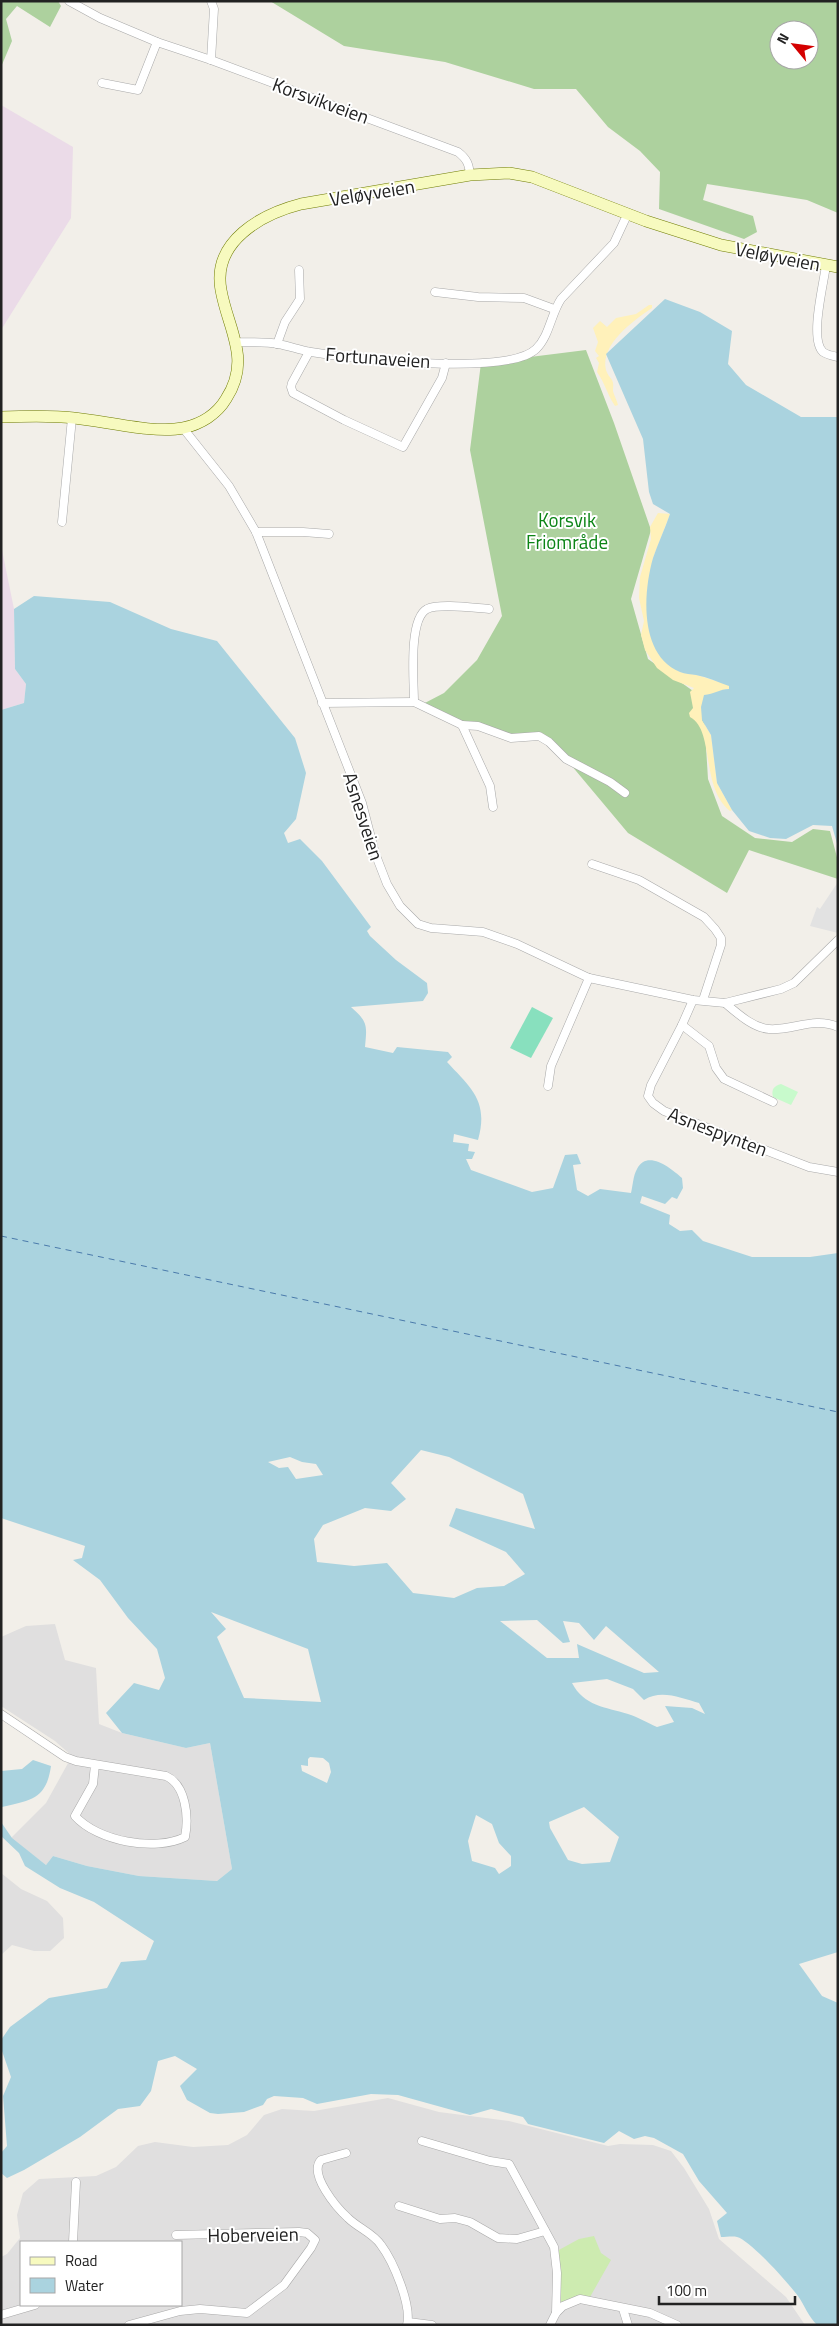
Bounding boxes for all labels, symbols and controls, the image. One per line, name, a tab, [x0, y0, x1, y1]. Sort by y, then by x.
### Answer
north arrow	[769, 20, 819, 70]
text: N	[771, 29, 794, 48]
street label: Korsvikveien	[269, 69, 373, 131]
street label: Veløyveien	[327, 171, 417, 213]
street label: Veløyveien	[733, 234, 823, 278]
street label: Fortunaveien	[325, 339, 431, 375]
park label: Korsvik Friområde	[526, 505, 608, 556]
street label: Asnesveien	[336, 768, 392, 864]
street label: Asnespynten	[664, 1099, 772, 1163]
street label: Hoberveien	[207, 2219, 299, 2249]
legend	[20, 2241, 182, 2306]
text: Road	[65, 2249, 97, 2272]
text: Water	[65, 2274, 104, 2297]
scale bar	[659, 2274, 795, 2306]
text: 100 m	[666, 2279, 707, 2302]

